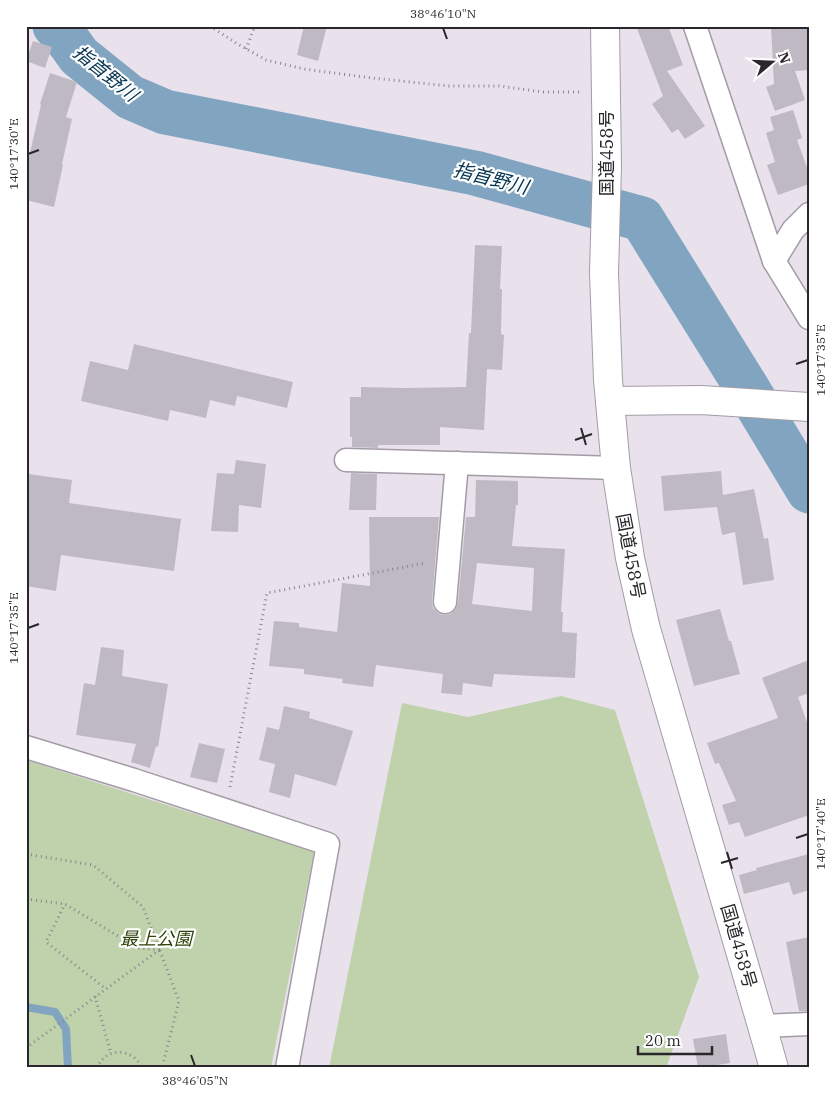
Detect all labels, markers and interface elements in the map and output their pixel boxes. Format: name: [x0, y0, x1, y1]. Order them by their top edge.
text: 38°46'10"N: [410, 6, 476, 21]
north arrow: [748, 38, 798, 88]
water label: 指首野川: [69, 40, 145, 107]
text: N: [774, 50, 795, 66]
street label: 国道458号: [595, 110, 618, 196]
text: 140°17'30"E: [6, 118, 21, 190]
water label: 指首野川: [451, 157, 533, 199]
text: 140°17'35"E: [813, 324, 828, 396]
street label: 国道458号: [611, 511, 651, 601]
text: 140°17'35"E: [6, 592, 21, 664]
text: 140°17'40"E: [813, 798, 828, 870]
street label: 国道458号: [716, 901, 762, 991]
park label: 最上公園: [120, 927, 195, 950]
scale bar: [638, 1024, 711, 1056]
text: 20 m: [645, 1031, 681, 1050]
text: 38°46'05"N: [162, 1073, 228, 1088]

